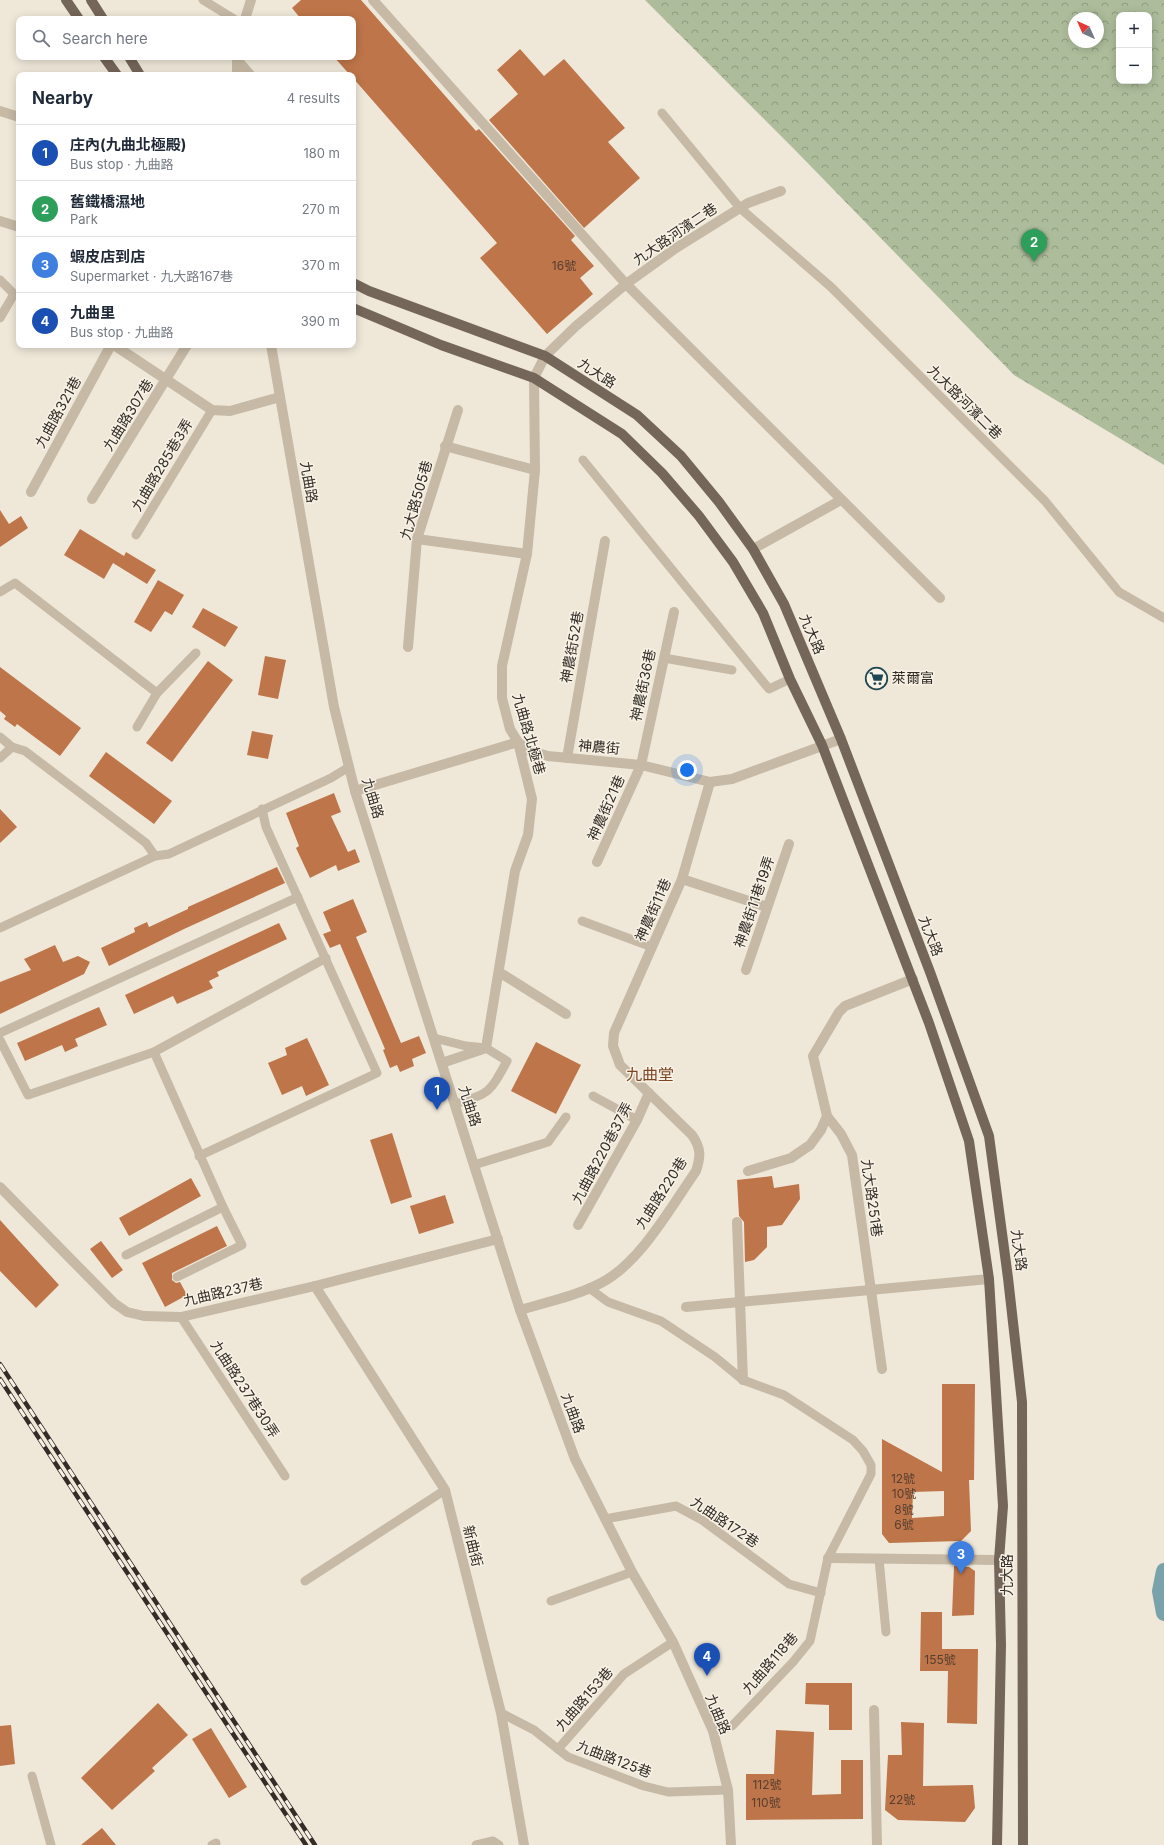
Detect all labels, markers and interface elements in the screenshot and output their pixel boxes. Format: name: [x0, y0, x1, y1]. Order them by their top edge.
north arrow: [1068, 12, 1104, 48]
map controls: [1116, 12, 1152, 84]
button: +: [1116, 12, 1152, 48]
search box: [16, 16, 356, 60]
icon: search: [30, 27, 52, 49]
text: Search here: [62, 29, 148, 48]
button: −: [1116, 48, 1152, 84]
text: Nearby: [32, 88, 93, 108]
text: 4 results: [287, 90, 340, 106]
text: 庄內(九曲北極殿): [70, 135, 186, 154]
text: 1: [42, 145, 48, 161]
text: 180 m: [303, 145, 340, 161]
text: Bus stop · 九曲路: [70, 156, 174, 172]
text: 舊鐵橋濕地: [70, 192, 145, 211]
street label: 九大路河濱二巷: [629, 199, 720, 268]
text: 2: [41, 201, 49, 217]
text: 270 m: [302, 201, 340, 217]
text: Park: [70, 211, 98, 227]
pin: 2: [1021, 229, 1047, 262]
text: 蝦皮店到店: [70, 247, 145, 266]
text: 3: [41, 257, 49, 273]
text: 370 m: [302, 257, 340, 273]
house number: 16號: [552, 258, 576, 273]
text: Supermarket · 九大路167巷: [70, 268, 233, 284]
text: 九曲里: [70, 303, 115, 322]
text: 4: [41, 313, 49, 329]
text: 390 m: [301, 313, 340, 329]
text: Bus stop · 九曲路: [70, 324, 174, 340]
street label: 九大路: [575, 354, 620, 391]
street label: 九大路河濱二巷: [925, 361, 1006, 442]
street label: 九曲路321巷: [31, 373, 84, 450]
street label: 九曲路307巷: [99, 376, 156, 454]
street label: 九曲路285巷3弄: [127, 416, 196, 514]
street label: 九大路505巷: [396, 458, 435, 542]
street label: 九曲路: [297, 460, 322, 504]
street label: 神農街52巷: [557, 609, 586, 684]
street label: 九大路: [796, 611, 828, 656]
street label: 神農街36巷: [627, 647, 658, 723]
supermarket icon: 萊爾富: [863, 665, 889, 691]
place label: 萊爾富: [892, 669, 934, 686]
street label: 九曲路北極巷: [510, 691, 549, 777]
street label: 神農街: [577, 736, 621, 757]
your location: [677, 760, 697, 780]
street label: 神農街21巷: [583, 772, 628, 843]
street label: 九曲路: [359, 775, 388, 820]
street label: 神農街11巷19弄: [730, 854, 777, 950]
street label: 神農街11巷: [631, 876, 674, 944]
street label: 九大路: [916, 913, 947, 958]
district label: 九曲堂: [626, 1064, 674, 1084]
pin: 1: [424, 1077, 450, 1110]
street label: 九曲路: [456, 1083, 485, 1128]
street label: 九曲路220巷37弄: [568, 1099, 635, 1206]
street label: 九曲路220巷: [631, 1154, 690, 1232]
street label: 九大路251巷: [859, 1158, 886, 1238]
street label: 九大路: [1008, 1228, 1031, 1272]
street label: 九曲路237巷: [181, 1274, 264, 1309]
street label: 九曲路237巷30弄: [208, 1337, 283, 1441]
street label: 九曲路: [558, 1390, 589, 1435]
house number: 12號: [891, 1471, 915, 1486]
house number: 10號: [892, 1486, 916, 1501]
street label: 九曲路172巷: [688, 1493, 762, 1550]
house number: 8號: [894, 1502, 914, 1517]
house number: 6號: [894, 1517, 914, 1532]
street label: 新曲街: [460, 1523, 487, 1568]
pin: 3: [948, 1541, 974, 1574]
street label: 九大路: [998, 1554, 1015, 1596]
street label: 九曲路118巷: [738, 1628, 801, 1697]
pin: 4: [694, 1643, 720, 1676]
house number: 155號: [924, 1652, 956, 1667]
street label: 九曲路153巷: [551, 1663, 616, 1734]
street label: 九曲路: [702, 1691, 734, 1736]
street label: 九曲路125巷: [574, 1736, 654, 1781]
house number: 112號: [752, 1777, 782, 1792]
house number: 22號: [889, 1792, 915, 1807]
house number: 110號: [751, 1795, 781, 1810]

